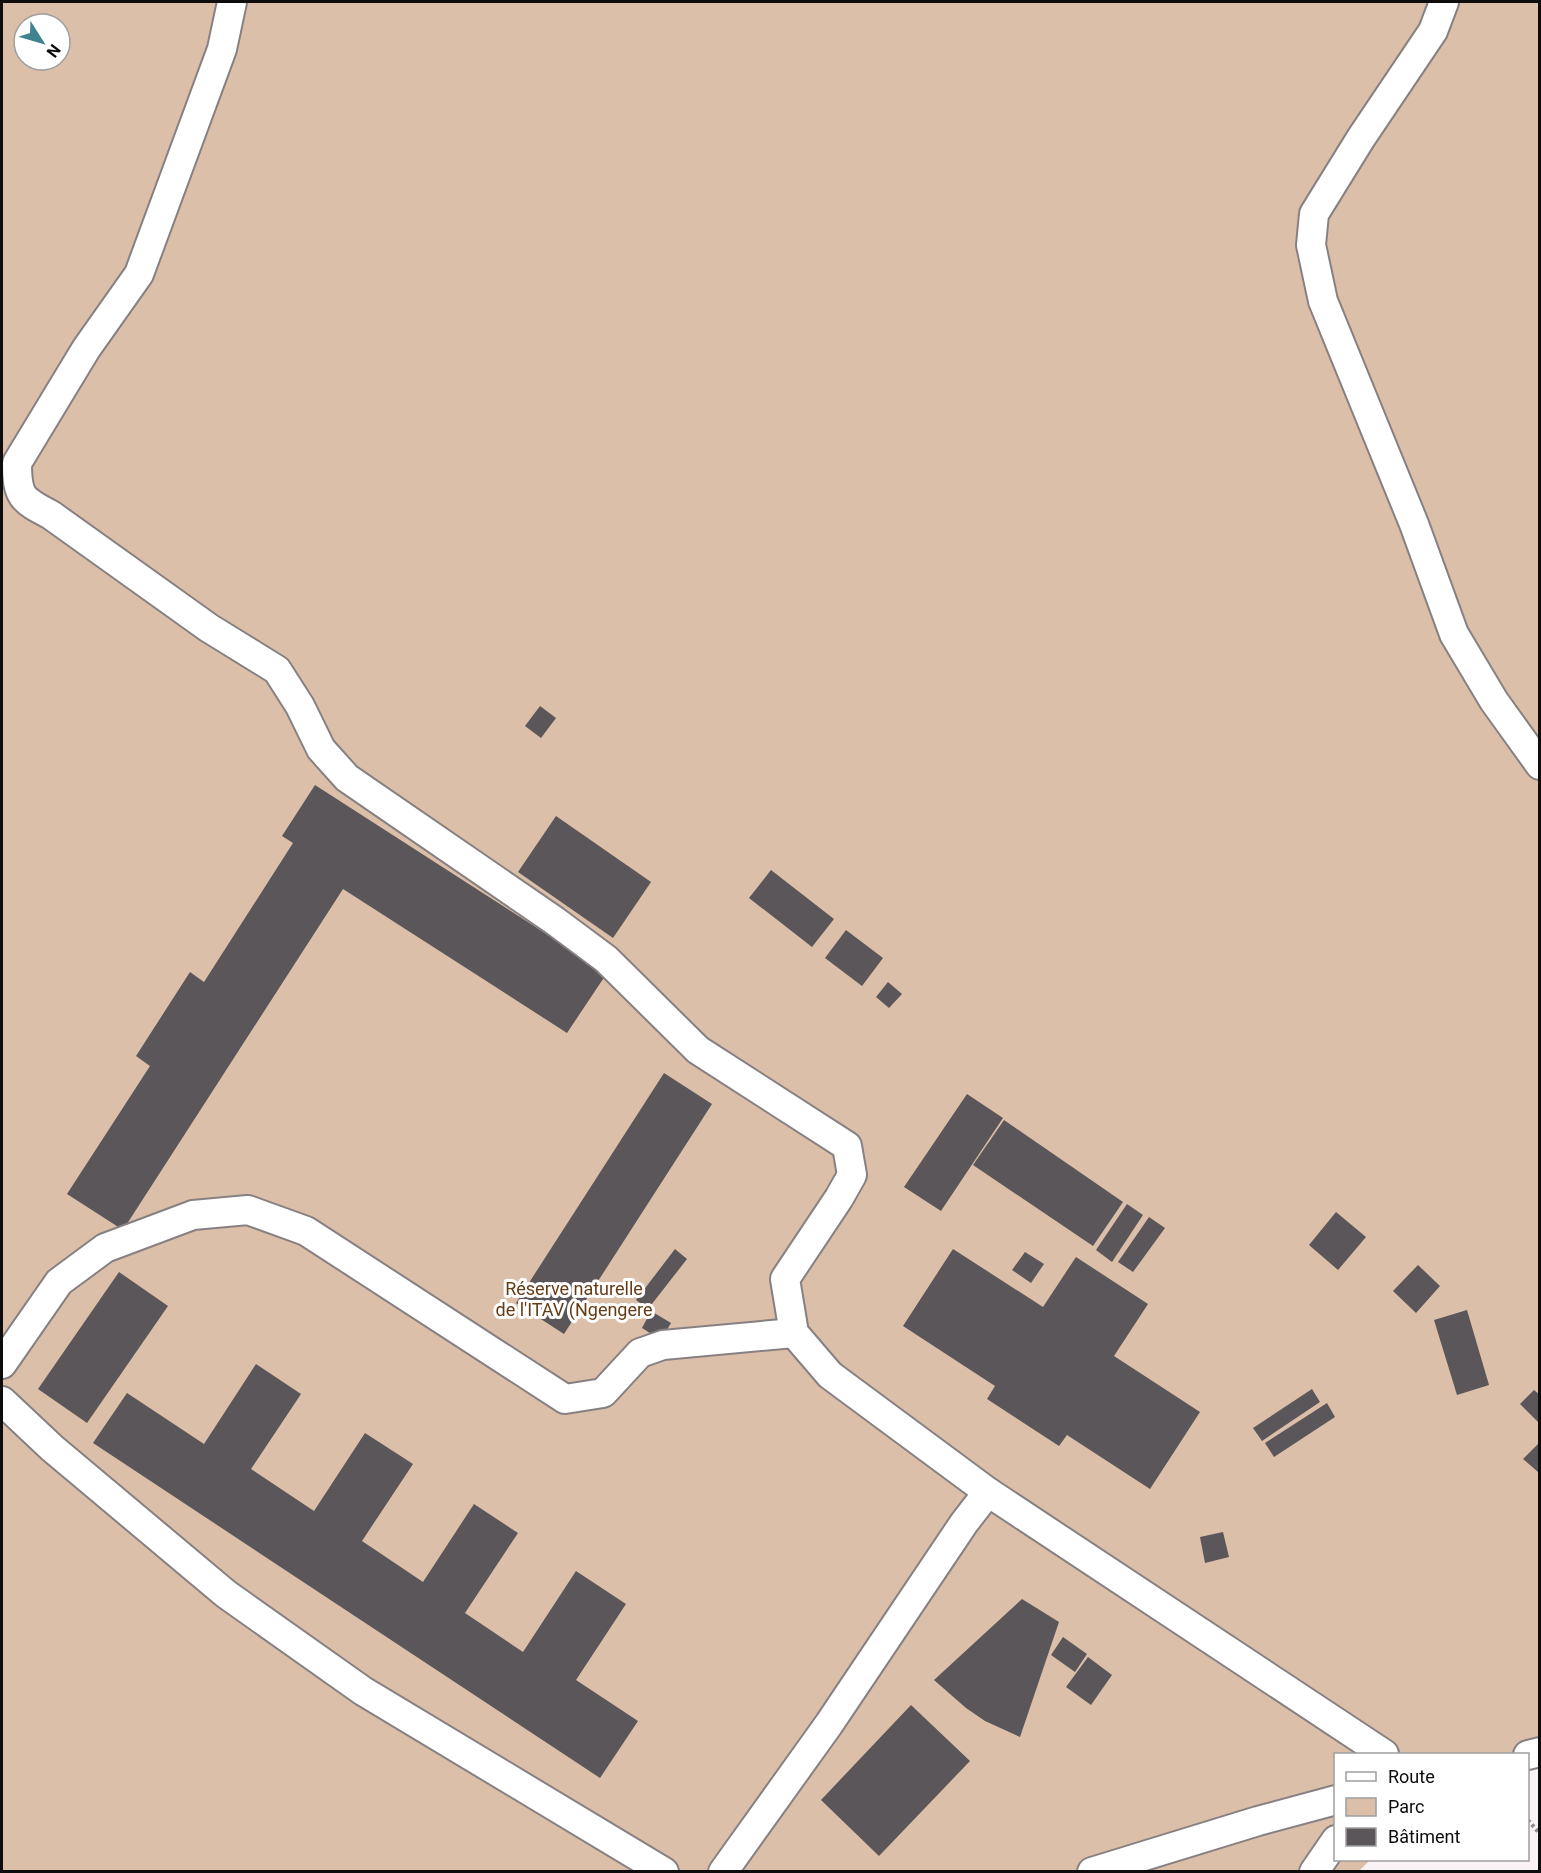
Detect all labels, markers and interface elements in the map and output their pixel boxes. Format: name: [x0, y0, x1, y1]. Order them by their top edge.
north arrow: [12, 12, 72, 72]
text: N: [43, 40, 65, 61]
park label: Réserve naturelle de l'ITAV (Ngengere: [496, 1278, 653, 1321]
legend: [1334, 1753, 1529, 1861]
text: Route: [1388, 1766, 1435, 1787]
text: Parc: [1388, 1796, 1424, 1817]
text: Bâtiment: [1388, 1826, 1461, 1847]

